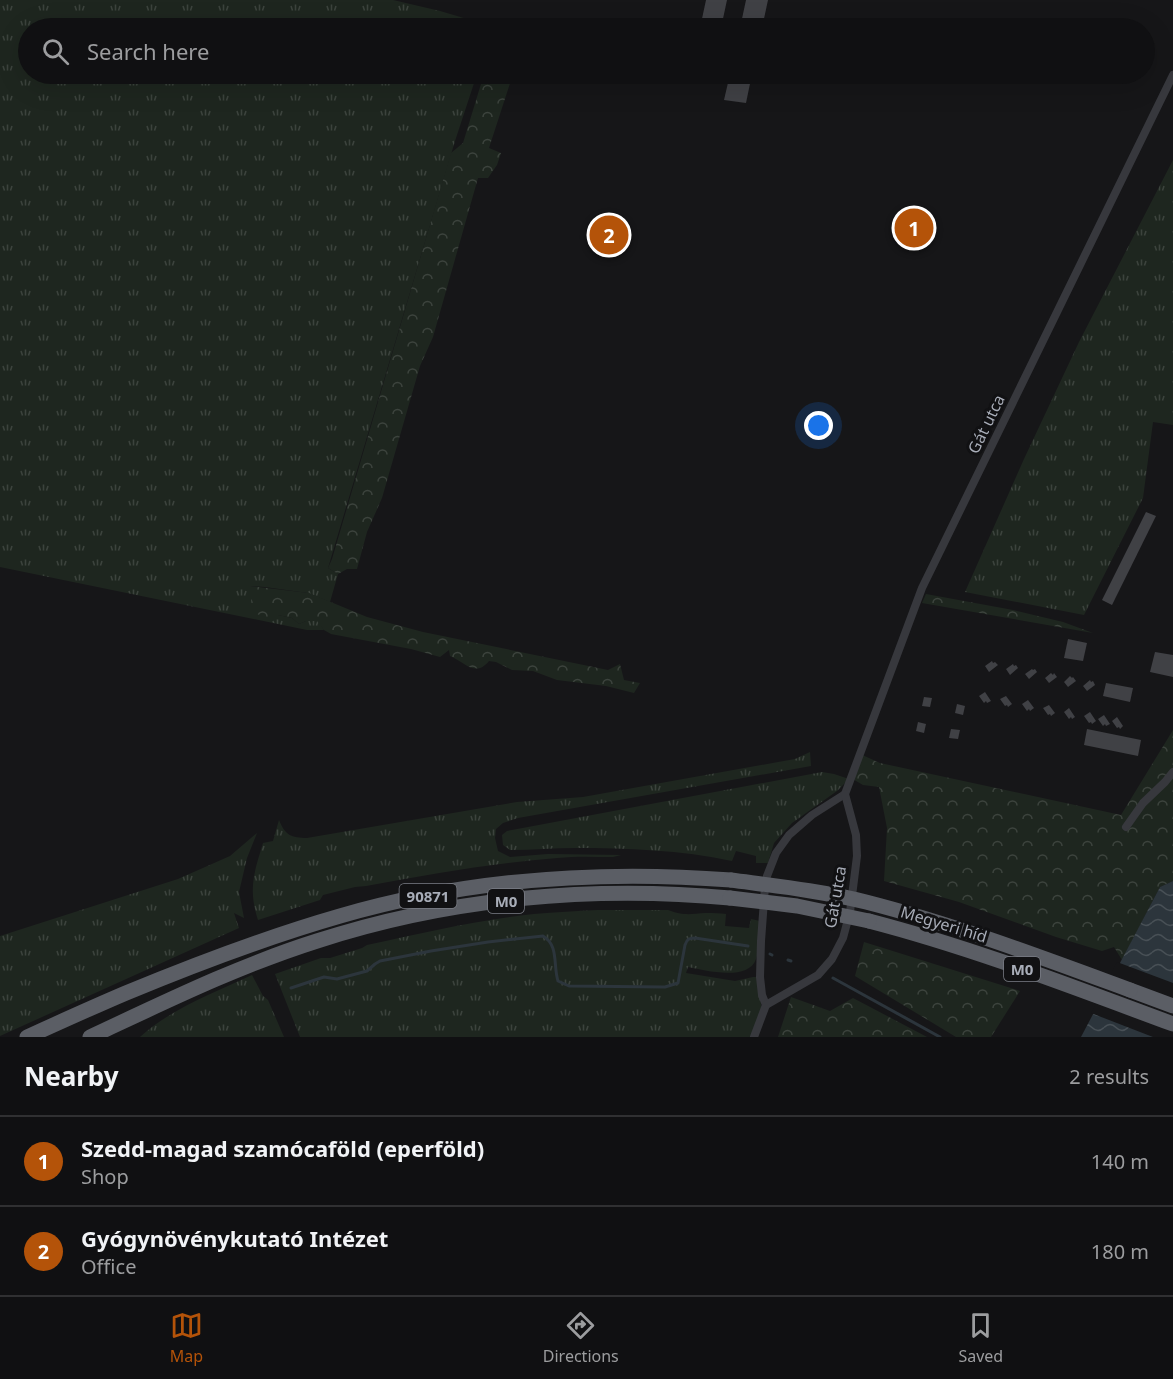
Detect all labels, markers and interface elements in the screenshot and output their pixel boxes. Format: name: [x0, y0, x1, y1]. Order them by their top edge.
search box: [18, 18, 1155, 84]
icon: search: [39, 35, 72, 68]
text: Search here: [87, 36, 209, 66]
pin: 1: [894, 206, 934, 250]
pin: 2: [590, 212, 628, 258]
street label: Gát utca: [962, 391, 1010, 457]
your location: [804, 411, 833, 440]
street label: Gát utca: [819, 864, 851, 930]
road number: 90871: [400, 884, 456, 908]
road number: M0: [488, 889, 524, 913]
street label: Megyeri híd: [898, 900, 990, 948]
road number: M0: [1004, 957, 1040, 981]
text: Nearby: [24, 1058, 119, 1094]
text: 2 results: [1069, 1063, 1149, 1090]
text: Szedd-magad szamócaföld (eperföld): [81, 1133, 484, 1163]
text: 1: [38, 1148, 49, 1175]
text: 140 m: [1091, 1148, 1149, 1175]
text: Shop: [81, 1163, 129, 1190]
text: Gyógynövénykutató Intézet: [81, 1223, 388, 1253]
text: 2: [38, 1238, 49, 1265]
text: 180 m: [1091, 1238, 1149, 1265]
text: Office: [81, 1253, 136, 1280]
tab: Map: [170, 1309, 203, 1367]
tab: Directions: [543, 1309, 619, 1367]
tab: Saved: [958, 1309, 1003, 1367]

